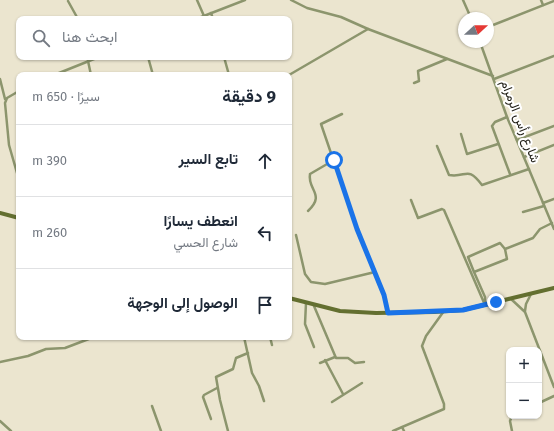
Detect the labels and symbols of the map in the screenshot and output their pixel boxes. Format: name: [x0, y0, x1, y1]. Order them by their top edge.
north arrow: [458, 12, 494, 48]
street label: شارع رأس الرمرام: [496, 78, 543, 165]
route start: [325, 151, 343, 169]
route end: [487, 293, 505, 311]

